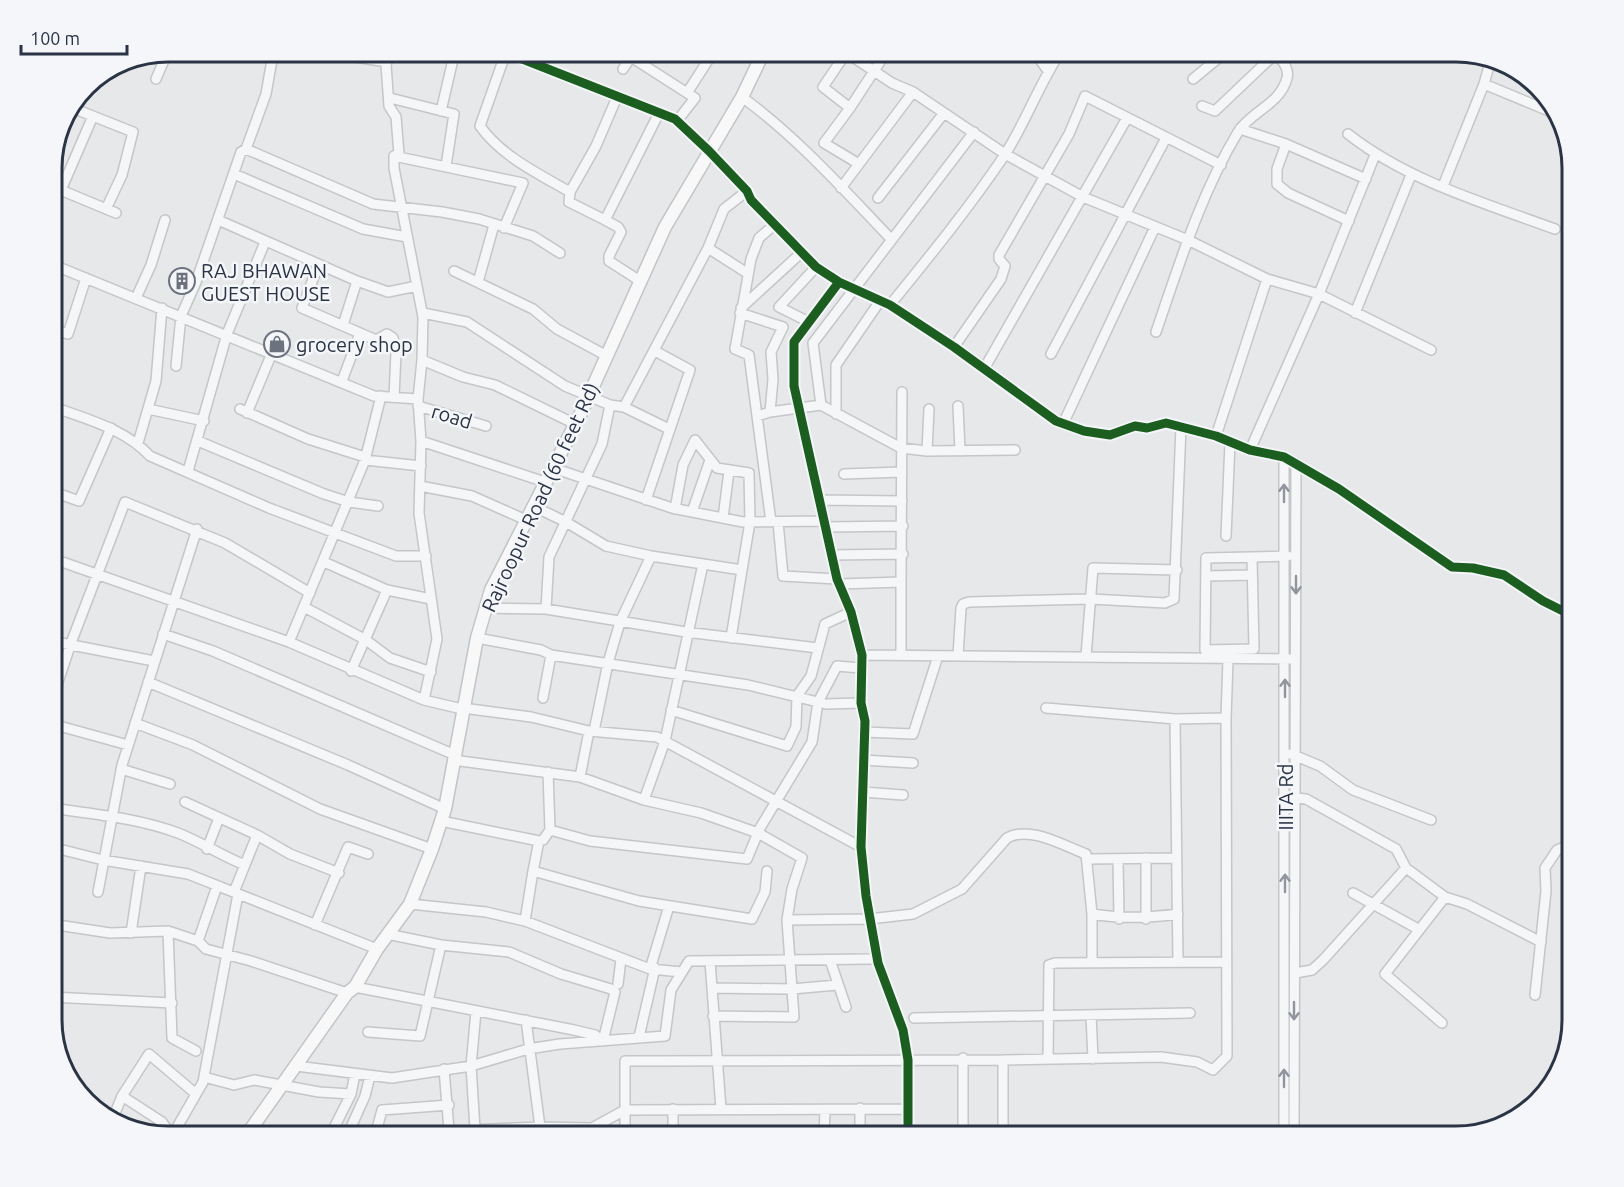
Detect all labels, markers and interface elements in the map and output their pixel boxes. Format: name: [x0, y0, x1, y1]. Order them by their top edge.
scale bar: [21, 18, 128, 56]
text: 100 m: [30, 28, 80, 48]
place label: RAJ BHAWAN GUEST HOUSE: [201, 259, 330, 305]
building icon: RAJ BHAWAN GUEST HOUSE: [167, 266, 197, 296]
shop icon: grocery shop: [262, 329, 292, 359]
place label: grocery shop: [296, 333, 413, 356]
street label: Rajroopur Road (60 feet Rd): [477, 379, 603, 615]
street label: road: [429, 399, 475, 433]
one-way arrow: [1278, 483, 1290, 503]
one-way arrow: [1290, 574, 1302, 594]
one-way arrow: [1279, 678, 1291, 698]
street label: IIITA Rd: [1274, 763, 1297, 831]
one-way arrow: [1279, 873, 1291, 893]
one-way arrow: [1288, 1000, 1300, 1020]
one-way arrow: [1278, 1068, 1290, 1088]

